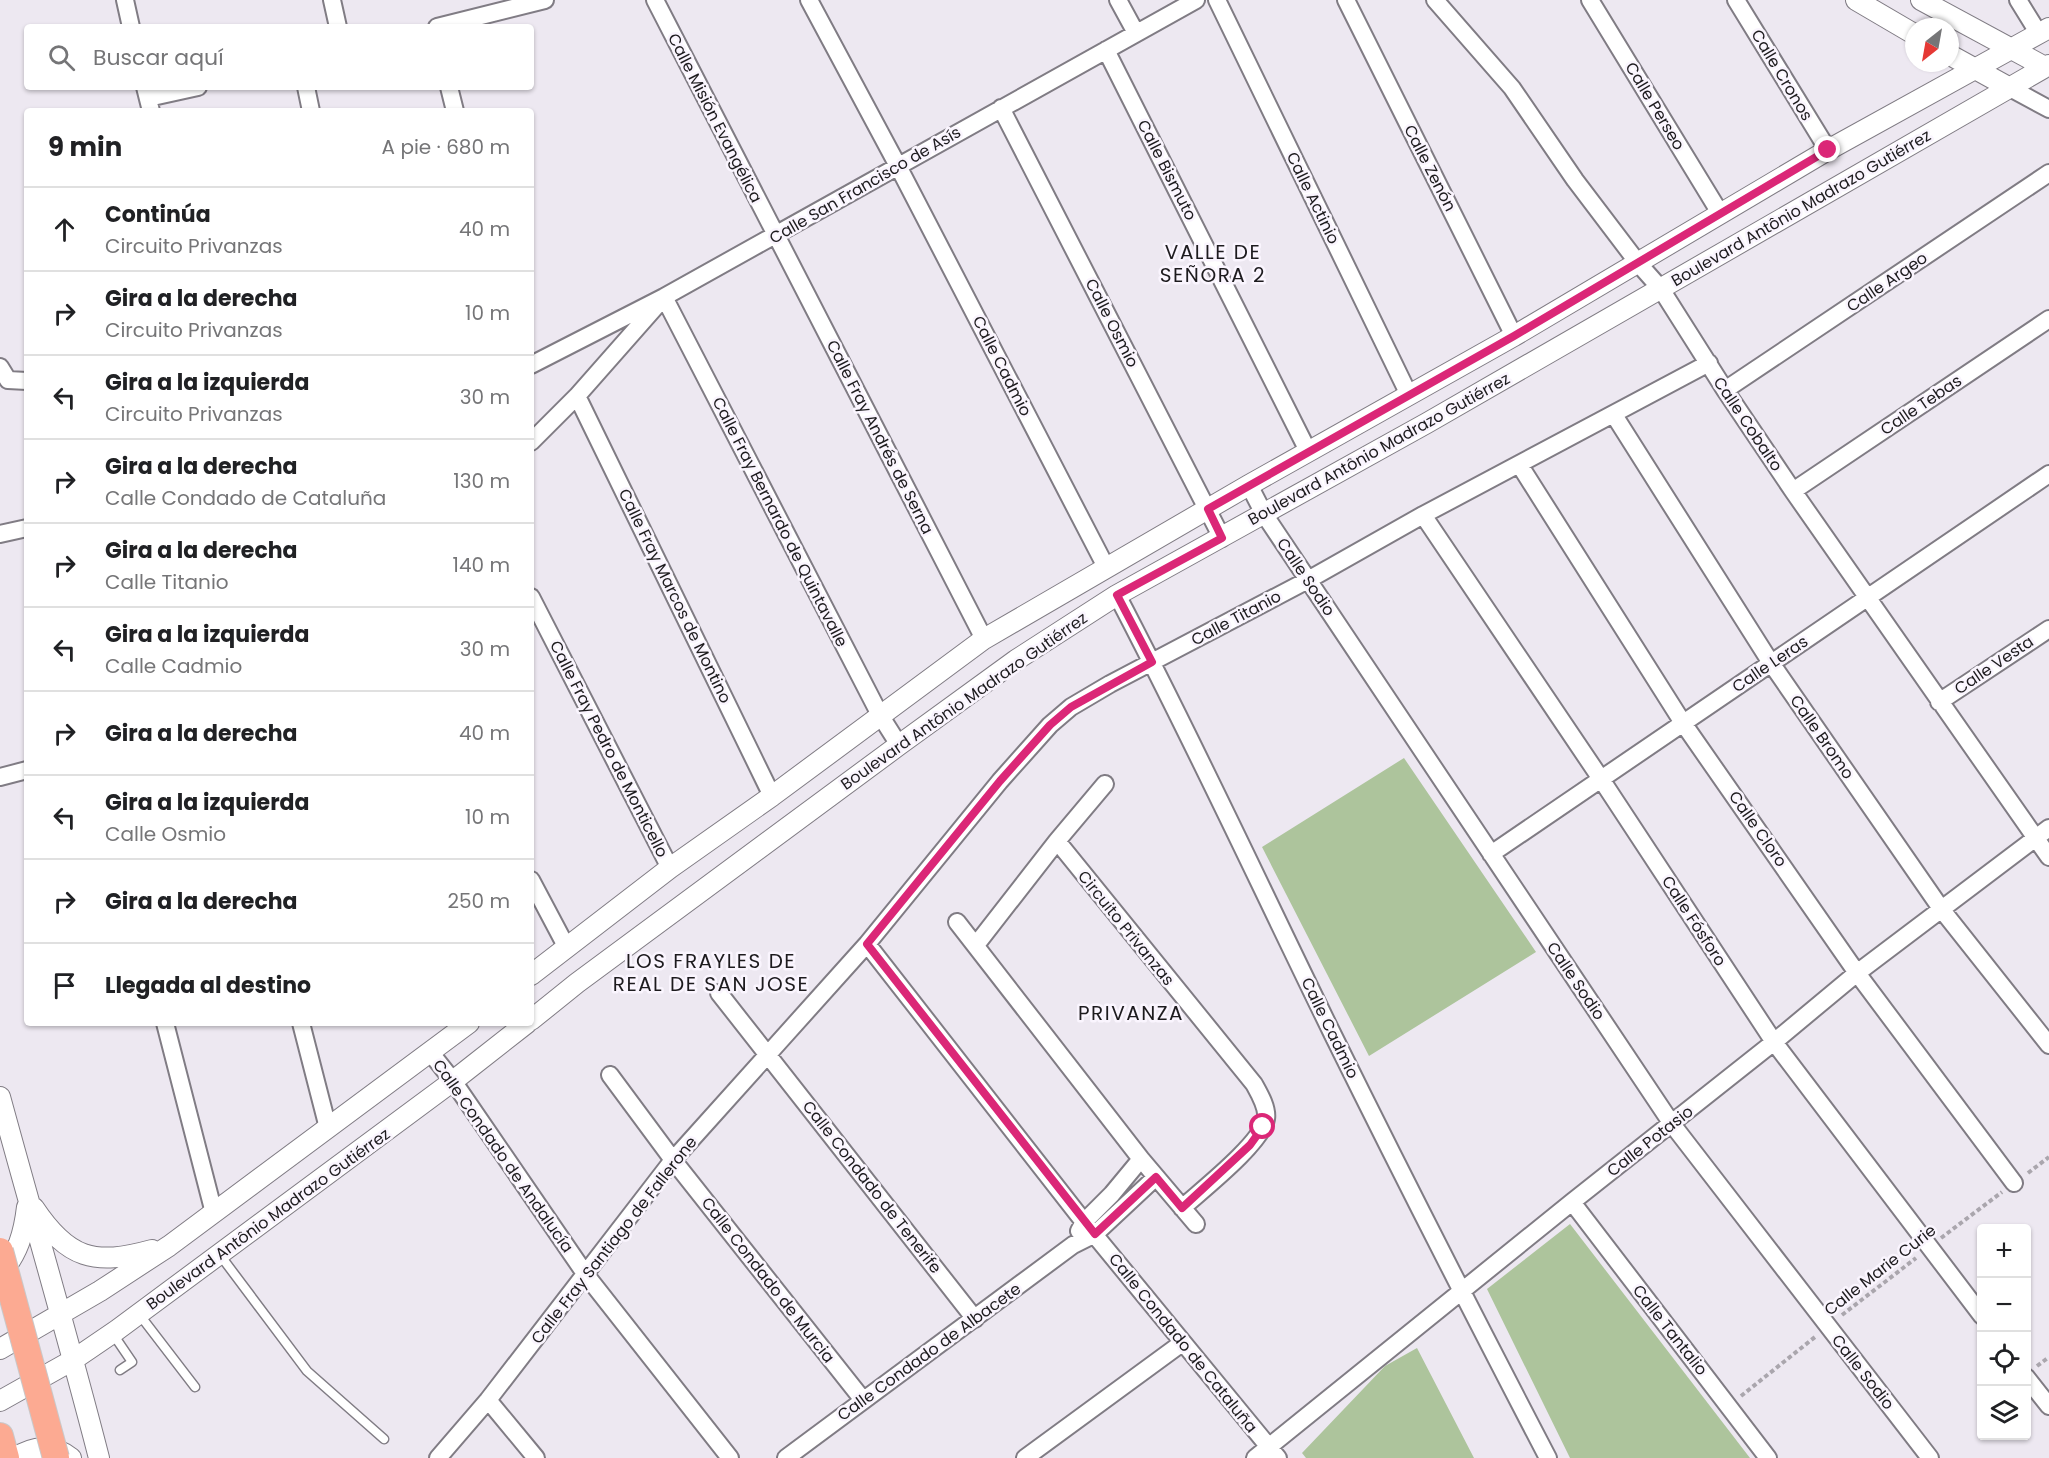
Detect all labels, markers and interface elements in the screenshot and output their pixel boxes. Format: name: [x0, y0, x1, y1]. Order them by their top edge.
north arrow: [1905, 18, 1959, 72]
search box: [24, 24, 534, 90]
street label: Calle Cronos: [1746, 25, 1818, 125]
street label: Calle Misión Evangélica: [662, 29, 768, 207]
icon: search: [45, 41, 78, 74]
text: Buscar aquí: [93, 42, 224, 73]
street label: Calle Perseo: [1620, 58, 1690, 154]
street label: Calle Bismuto: [1132, 116, 1202, 224]
street label: Calle San Francisco de Asís: [765, 121, 965, 249]
street label: Calle Zenón: [1398, 121, 1462, 215]
street label: Boulevard Antônio Madrazo Gutiérrez: [1667, 124, 1935, 292]
text: 9 min: [48, 129, 122, 165]
text: A pie · 680 m: [382, 133, 510, 161]
route end: [1814, 136, 1840, 162]
street label: Calle Actinio: [1281, 148, 1345, 248]
text: Continúa: [105, 199, 211, 230]
icon: ahead: [48, 213, 81, 246]
text: 40 m: [459, 215, 510, 243]
text: Circuito Privanzas: [105, 232, 283, 260]
district label: VALLE DE SEÑORA 2: [1160, 238, 1266, 289]
street label: Calle Argeo: [1842, 246, 1932, 318]
street label: Calle Osmio: [1080, 275, 1144, 371]
text: Gira a la derecha: [105, 283, 298, 314]
icon: right: [48, 297, 81, 330]
text: 10 m: [465, 299, 510, 327]
street label: Calle Cadmio: [967, 312, 1037, 420]
text: Circuito Privanzas: [105, 316, 283, 344]
street label: Calle Fray Andrés de Serna: [821, 336, 939, 538]
text: Gira a la izquierda: [105, 367, 309, 398]
street label: Boulevard Antônio Madrazo Gutiérrez: [1244, 367, 1514, 531]
street label: Calle Tebas: [1876, 369, 1966, 441]
street label: Calle Cobalto: [1708, 372, 1788, 476]
icon: left: [48, 381, 81, 414]
text: 30 m: [460, 383, 510, 411]
street label: Calle Fray Bernardo de Quintavalle: [707, 393, 853, 651]
text: Circuito Privanzas: [105, 400, 283, 428]
text: Gira a la derecha: [105, 451, 298, 482]
icon: right: [48, 465, 81, 498]
text: 130 m: [453, 467, 510, 495]
text: Calle Condado de Cataluña: [105, 484, 386, 512]
street label: Calle Fray Marcos de Montino: [613, 485, 737, 707]
street label: Calle Sodio: [1271, 533, 1341, 621]
text: Gira a la derecha: [105, 535, 298, 566]
icon: right: [48, 549, 81, 582]
text: 140 m: [453, 551, 510, 579]
text: Calle Titanio: [105, 568, 229, 596]
street label: Calle Titanio: [1187, 585, 1285, 651]
street label: Boulevard Antônio Madrazo Gutiérrez: [836, 607, 1092, 795]
text: Gira a la izquierda: [105, 619, 309, 650]
street label: Calle Leras: [1727, 630, 1813, 698]
street label: Calle Vesta: [1950, 630, 2038, 700]
icon: left: [48, 633, 81, 666]
text: 30 m: [460, 635, 510, 663]
street label: Calle Fray Pedro de Monticello: [544, 637, 674, 861]
text: Calle Cadmio: [105, 652, 242, 680]
street label: Calle Bromo: [1784, 690, 1860, 784]
icon: right: [48, 717, 81, 750]
text: Gira a la derecha: [105, 718, 298, 749]
text: 40 m: [459, 719, 510, 747]
street label: Calle Cloro: [1723, 786, 1793, 872]
text: Gira a la izquierda: [105, 787, 309, 818]
icon: left: [48, 801, 81, 834]
text: 10 m: [465, 803, 510, 831]
text: Calle Osmio: [105, 820, 226, 848]
street label: Circuito Privanzas: [1072, 866, 1180, 990]
street label: Calle Fósforo: [1656, 871, 1732, 971]
icon: right: [48, 885, 81, 918]
text: Gira a la derecha: [105, 886, 298, 917]
text: 250 m: [447, 887, 510, 915]
street label: Calle Sodio: [1541, 937, 1611, 1025]
district label: LOS FRAYLES DE REAL DE SAN JOSE: [613, 947, 809, 998]
icon: arrive: [48, 969, 81, 1002]
text: Llegada al destino: [105, 970, 311, 1001]
street label: Calle Cadmio: [1296, 974, 1364, 1082]
district label: PRIVANZA: [1078, 999, 1184, 1027]
street label: Calle Condado de Andalucía: [427, 1055, 579, 1257]
street label: Calle Condado de Tenerife: [797, 1096, 947, 1278]
street label: Calle Potasio: [1602, 1100, 1698, 1182]
route start: [1249, 1113, 1275, 1139]
street label: Boulevard Antônio Madrazo Gutiérrez: [141, 1123, 395, 1315]
street label: Calle Fray Santiago de Fallerone: [526, 1131, 702, 1349]
street label: Calle Condado de Murcia: [696, 1192, 840, 1368]
street label: Calle Marie Curie: [1819, 1219, 1941, 1321]
map controls: [1977, 1224, 2031, 1440]
button: +: [1977, 1224, 2031, 1278]
street label: Calle Condado de Cataluña: [1103, 1248, 1263, 1438]
street label: Calle Condado de Albacete: [833, 1277, 1026, 1426]
button: −: [1977, 1278, 2031, 1332]
street label: Calle Tantalio: [1627, 1280, 1713, 1380]
street label: Calle Sodio: [1826, 1330, 1900, 1414]
button: locate: [1977, 1332, 2031, 1386]
button: layers: [1977, 1386, 2031, 1440]

